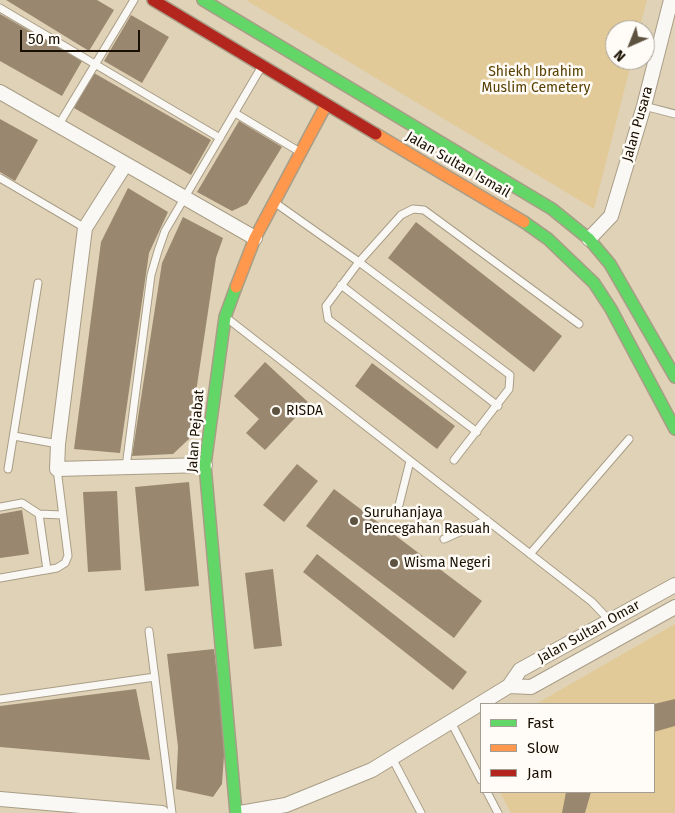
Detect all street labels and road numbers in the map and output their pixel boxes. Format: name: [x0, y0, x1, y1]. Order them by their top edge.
street label: Jalan Pusara: [619, 84, 657, 164]
street label: Jalan Sultan Ismail: [403, 128, 513, 202]
street label: Jalan Pejabat: [184, 389, 208, 473]
street label: Jalan Sultan Omar: [535, 597, 643, 667]

